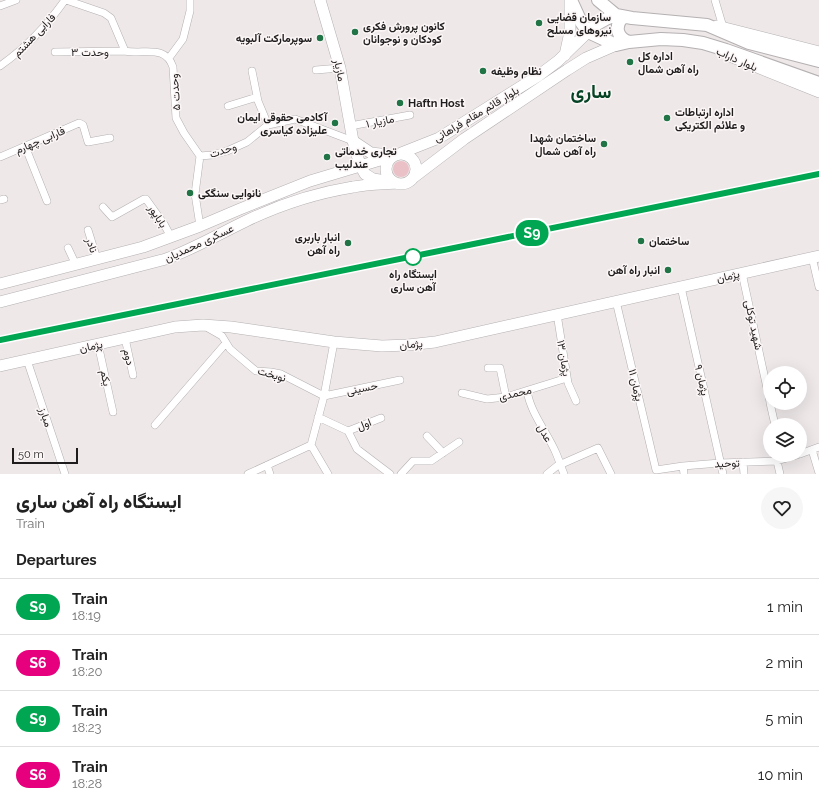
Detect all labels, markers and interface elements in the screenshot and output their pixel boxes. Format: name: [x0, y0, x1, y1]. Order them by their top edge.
street label: فارابی هشتم: [10, 11, 59, 61]
place label: سازمان قضایی نیروهای مسلح: [547, 11, 612, 38]
marker: سازمان قضایی نیروهای مسلح: [534, 18, 544, 28]
place label: کانون پرورش فکری کودکان و نوجوانان: [363, 20, 445, 46]
marker: کانون پرورش فکری کودکان و نوجوانان: [350, 27, 360, 37]
place label: سوپرمارکت آلبویه: [236, 32, 312, 46]
marker: سوپرمارکت آلبویه: [315, 33, 325, 43]
street label: بلوار داراب: [714, 45, 759, 74]
street label: وحدت ۳: [71, 46, 109, 59]
place label: اداره کل راه آهن شمال: [638, 50, 699, 76]
street label: مازیار: [330, 57, 348, 83]
marker: اداره کل راه آهن شمال: [625, 57, 635, 67]
place label: نظام وظیفه: [491, 65, 542, 79]
marker: نظام وظیفه: [478, 66, 488, 76]
street label: وحدت ۵: [168, 73, 183, 111]
district label: ساری: [571, 80, 612, 104]
street label: بلوار قائم مقام فراهانی: [431, 84, 522, 146]
place label: Haftn Host: [408, 97, 465, 110]
marker: Haftn Host: [395, 98, 405, 108]
place label: اداره ارتباطات و علائم الکتریکی: [675, 106, 745, 133]
place label: آکادمی حقوقی ایمان علیزاده کیاسری: [237, 111, 328, 137]
street label: مازیار ۱: [365, 112, 395, 131]
marker: اداره ارتباطات و علائم الکتریکی: [662, 113, 672, 123]
marker: آکادمی حقوقی ایمان علیزاده کیاسری: [330, 118, 340, 128]
street label: فارابی چهارم: [13, 124, 67, 158]
place label: ساختمان شهدا راه آهن شمال: [530, 132, 596, 158]
marker: ساختمان شهدا راه آهن شمال: [599, 139, 609, 149]
street label: وحدت: [208, 140, 238, 161]
place label: تجاری خدماتی عندلیب: [335, 145, 397, 171]
marker: تجاری خدماتی عندلیب: [322, 152, 332, 162]
place label: نانوایی سنگکی: [198, 187, 261, 200]
marker: نانوایی سنگکی: [185, 188, 195, 198]
street label: باباپور: [144, 201, 170, 231]
line badge: S9: [514, 220, 550, 246]
street label: عسکری محمدیان: [163, 222, 236, 265]
text: S9: [524, 225, 540, 241]
place label: انبار باربری راه آهن: [295, 231, 340, 257]
street label: نادر: [83, 235, 100, 254]
place label: ساختمان: [649, 235, 689, 248]
marker: ساختمان: [636, 236, 646, 246]
marker: انبار باربری راه آهن: [343, 238, 353, 248]
marker: ایستگاه راه آهن ساری: [404, 248, 422, 266]
place label: انبار راه آهن: [608, 264, 660, 277]
marker: انبار راه آهن: [663, 265, 673, 275]
street label: پژمان: [715, 267, 741, 286]
place label: ایستگاه راه آهن ساری: [389, 268, 437, 294]
street label: شهید توکلی: [742, 299, 765, 352]
street label: پژمان: [399, 337, 424, 353]
street label: پژمان: [78, 338, 104, 356]
street label: پژمان ۱۳: [553, 339, 573, 378]
street label: دوم: [119, 348, 137, 367]
street label: پژمان ۹: [691, 363, 711, 397]
street label: نوبخت: [256, 364, 288, 385]
map controls: [763, 366, 807, 462]
button: locate: [763, 366, 807, 410]
street label: پژمان ۱۱: [625, 368, 646, 403]
street label: یکم: [97, 369, 114, 388]
street label: حسینی: [345, 379, 379, 398]
street label: محمدی: [497, 383, 533, 404]
street label: مبارز: [36, 405, 55, 429]
street label: اول: [355, 416, 373, 433]
button: layers: [763, 418, 807, 462]
street label: عدل: [534, 422, 555, 445]
scale bar: [12, 446, 78, 465]
text: 50 m: [18, 448, 44, 461]
street label: توحید: [714, 457, 741, 470]
button: heart: [761, 487, 803, 529]
text: ایستگاه راه آهن ساری: [16, 490, 182, 512]
text: Train: [16, 516, 45, 531]
text: Departures: [16, 551, 97, 569]
text: Train: [72, 590, 108, 608]
text: 1 min: [767, 598, 803, 616]
text: S9: [30, 599, 46, 615]
text: 18:19: [72, 608, 101, 623]
text: Train: [72, 646, 108, 664]
text: 2 min: [766, 654, 803, 672]
text: S6: [29, 655, 47, 671]
text: 18:20: [72, 664, 102, 679]
text: Train: [72, 702, 108, 720]
text: 5 min: [765, 710, 803, 728]
text: S9: [30, 711, 46, 727]
text: 18:23: [72, 720, 101, 735]
text: Train: [72, 758, 108, 776]
text: 10 min: [758, 766, 803, 784]
text: S6: [29, 767, 47, 783]
text: 18:28: [72, 776, 102, 791]

